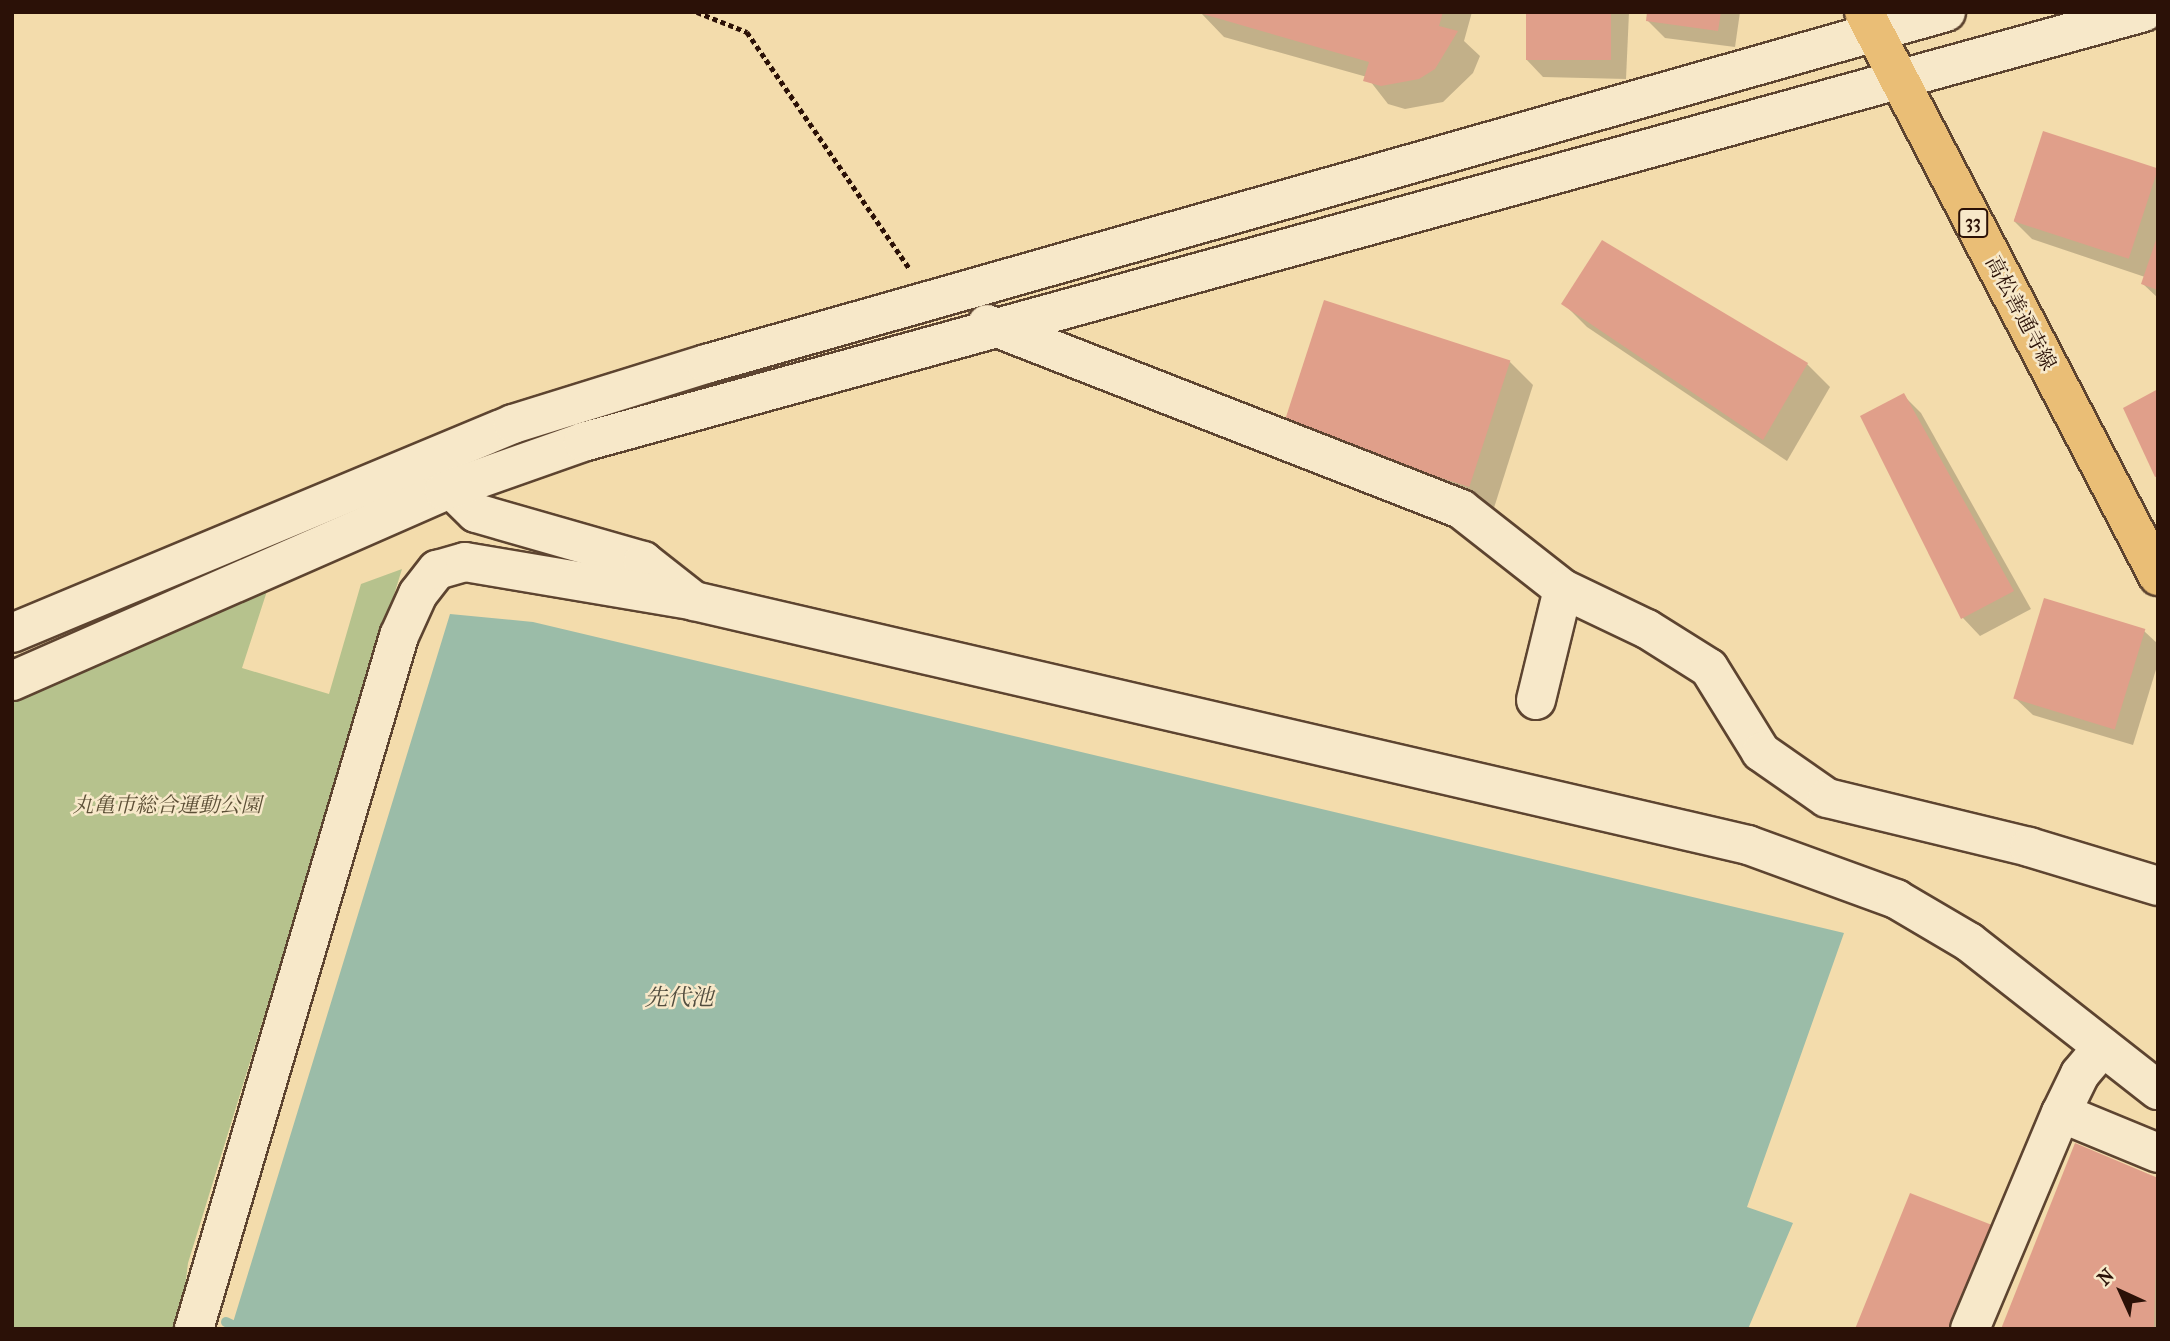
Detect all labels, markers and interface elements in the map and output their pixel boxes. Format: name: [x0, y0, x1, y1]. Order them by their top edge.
road number: 33: [1957, 208, 1989, 238]
street label: 高松善通寺線: [1980, 251, 2062, 375]
park label: 丸亀市総合運動公園: [73, 792, 261, 818]
water label: 先代池: [645, 984, 713, 1012]
north arrow: [2086, 1257, 2156, 1327]
text: N: [2093, 1264, 2119, 1290]

